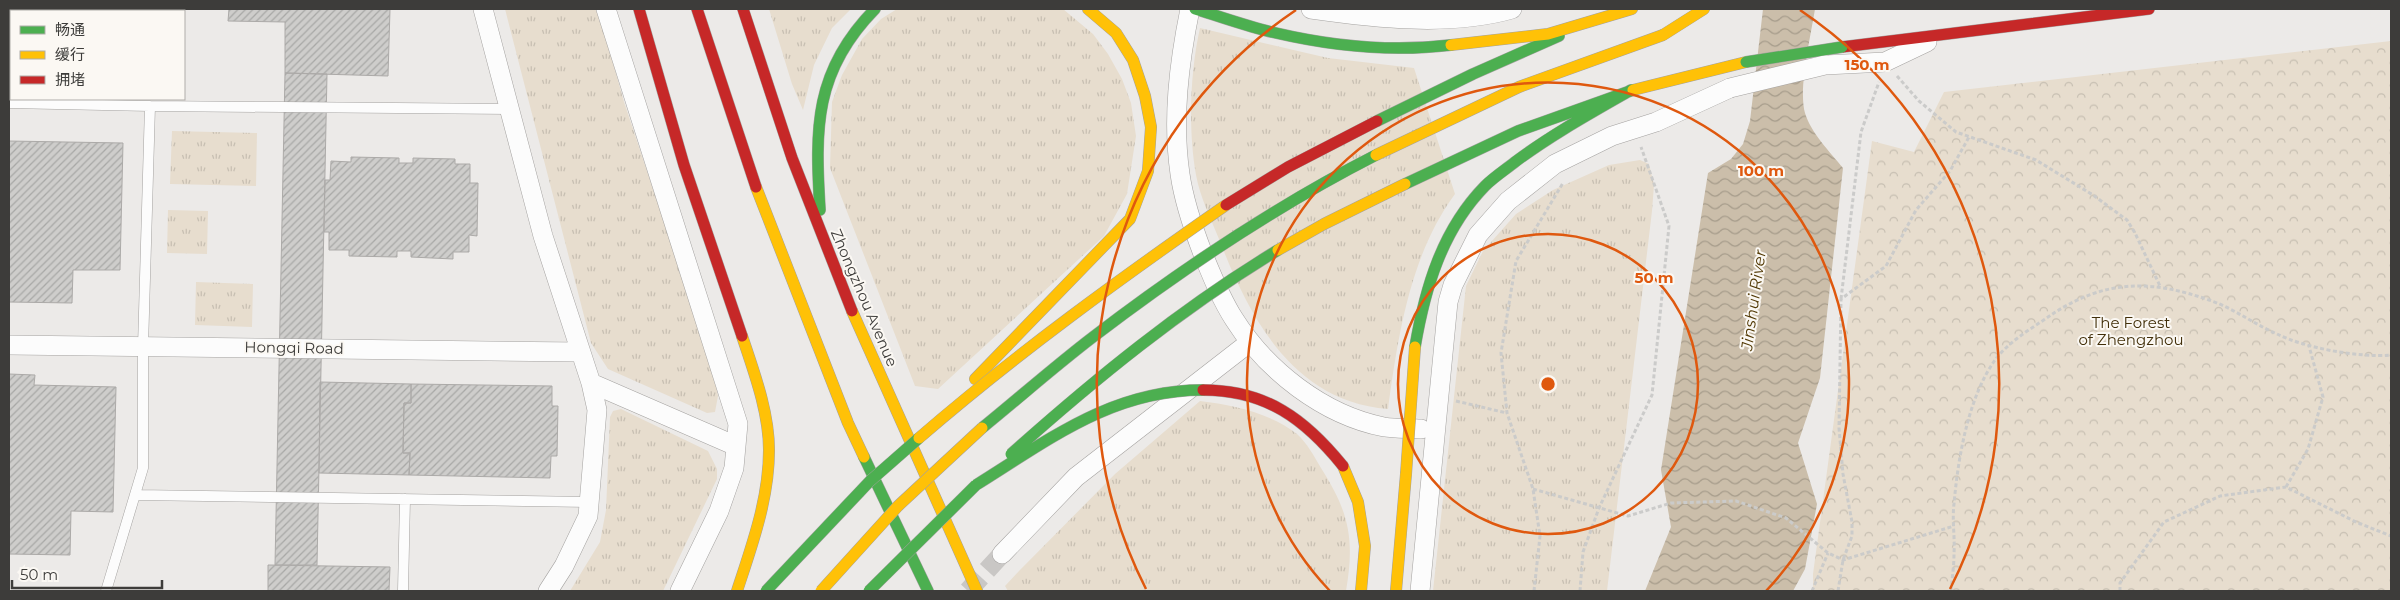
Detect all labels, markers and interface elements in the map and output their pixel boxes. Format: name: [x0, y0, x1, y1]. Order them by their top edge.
legend: [10, 10, 185, 100]
text: 畅通: [55, 20, 85, 39]
text: 缓行: [55, 45, 85, 64]
text: 150 m: [1845, 55, 1889, 74]
text: 拥堵: [55, 70, 85, 89]
text: 100 m: [1738, 161, 1784, 180]
street label: Zhongzhou Avenue: [827, 226, 902, 369]
water label: Jinshui River: [1737, 248, 1770, 352]
text: 50 m: [1634, 268, 1674, 287]
park label: The Forest of Zhengzhou: [2078, 313, 2184, 349]
street label: Hongqi Road: [244, 337, 344, 358]
centre of rings: [1539, 375, 1557, 393]
scale bar: [12, 558, 162, 590]
text: 50 m: [20, 565, 58, 584]

